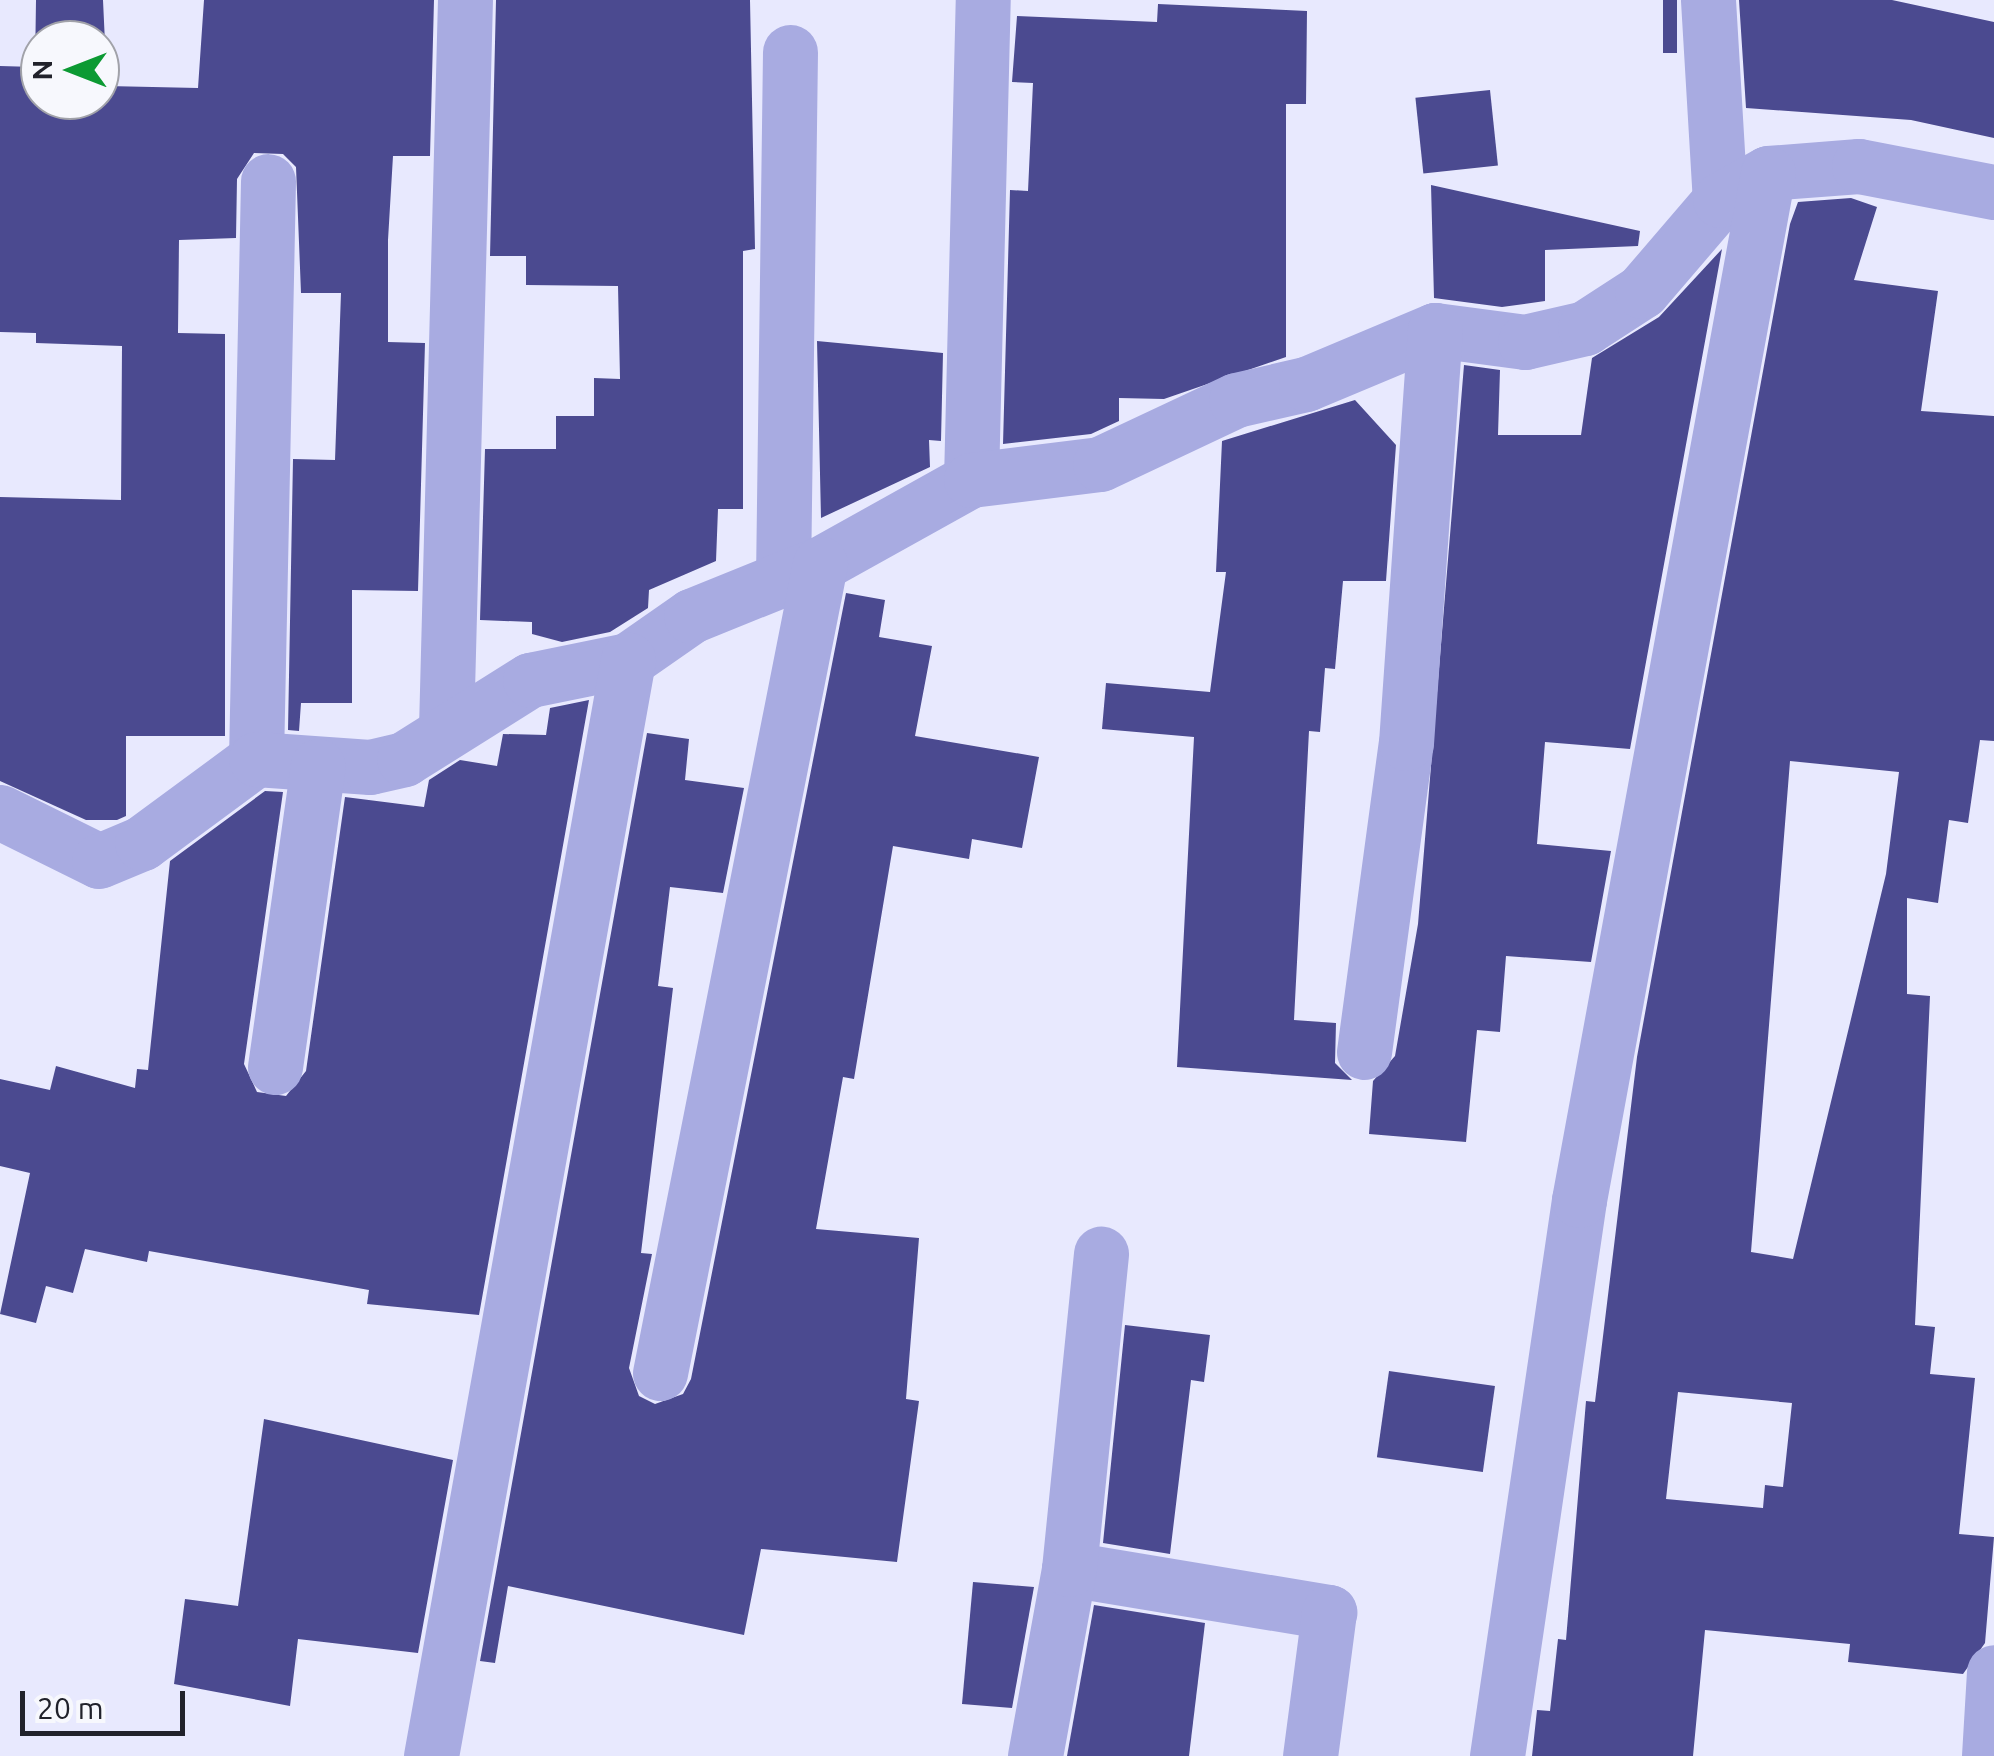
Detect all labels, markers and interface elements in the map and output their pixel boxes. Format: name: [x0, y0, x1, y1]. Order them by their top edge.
north arrow: [20, 20, 120, 120]
text: N: [26, 60, 57, 80]
scale bar: [25, 1671, 190, 1733]
text: 20 m: [37, 1691, 104, 1725]

